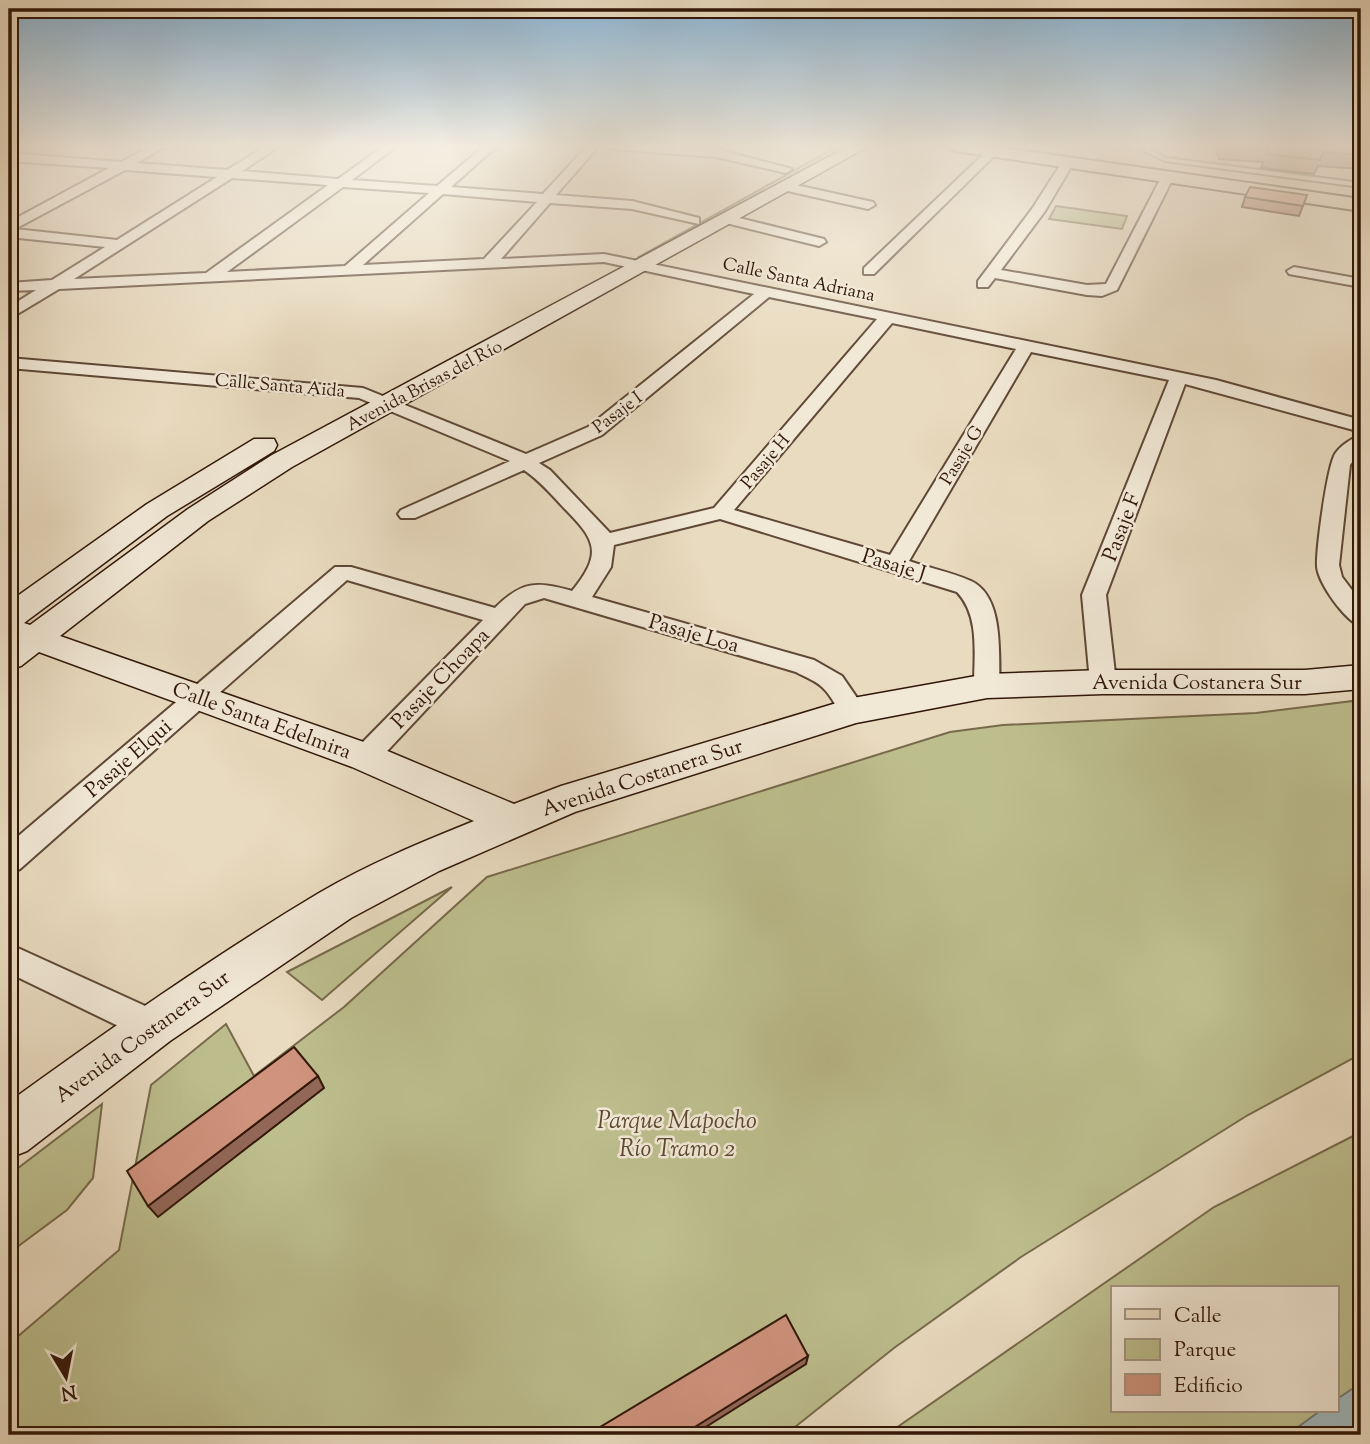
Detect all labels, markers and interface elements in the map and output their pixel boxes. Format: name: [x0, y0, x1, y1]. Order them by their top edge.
street label: Calle Santa Adriana: [720, 252, 877, 310]
street label: Avenida Brisas del Río: [342, 335, 508, 439]
street label: Calle Santa Aida: [214, 368, 346, 406]
street label: Pasaje I: [588, 386, 649, 441]
street label: Pasaje G: [935, 421, 991, 491]
street label: Pasaje H: [736, 429, 797, 495]
street label: Pasaje F: [1096, 489, 1150, 566]
street label: Pasaje J: [858, 542, 929, 590]
street label: Pasaje Loa: [645, 608, 743, 662]
street label: Pasaje Choapa: [385, 622, 498, 737]
street label: Avenida Costanera Sur: [1092, 669, 1302, 699]
street label: Calle Santa Edelmira: [168, 676, 355, 768]
street label: Pasaje Elqui: [79, 713, 180, 806]
street label: Avenida Costanera Sur: [538, 732, 747, 826]
street label: Avenida Costanera Sur: [49, 964, 237, 1111]
park label: Parque Mapocho Río Tramo 2: [597, 1105, 757, 1167]
legend: [1111, 1286, 1338, 1412]
text: Calle: [1174, 1302, 1222, 1332]
text: Parque: [1174, 1336, 1236, 1366]
north arrow: [32, 1342, 102, 1412]
text: Edificio: [1174, 1372, 1243, 1402]
text: N: [59, 1377, 78, 1406]

